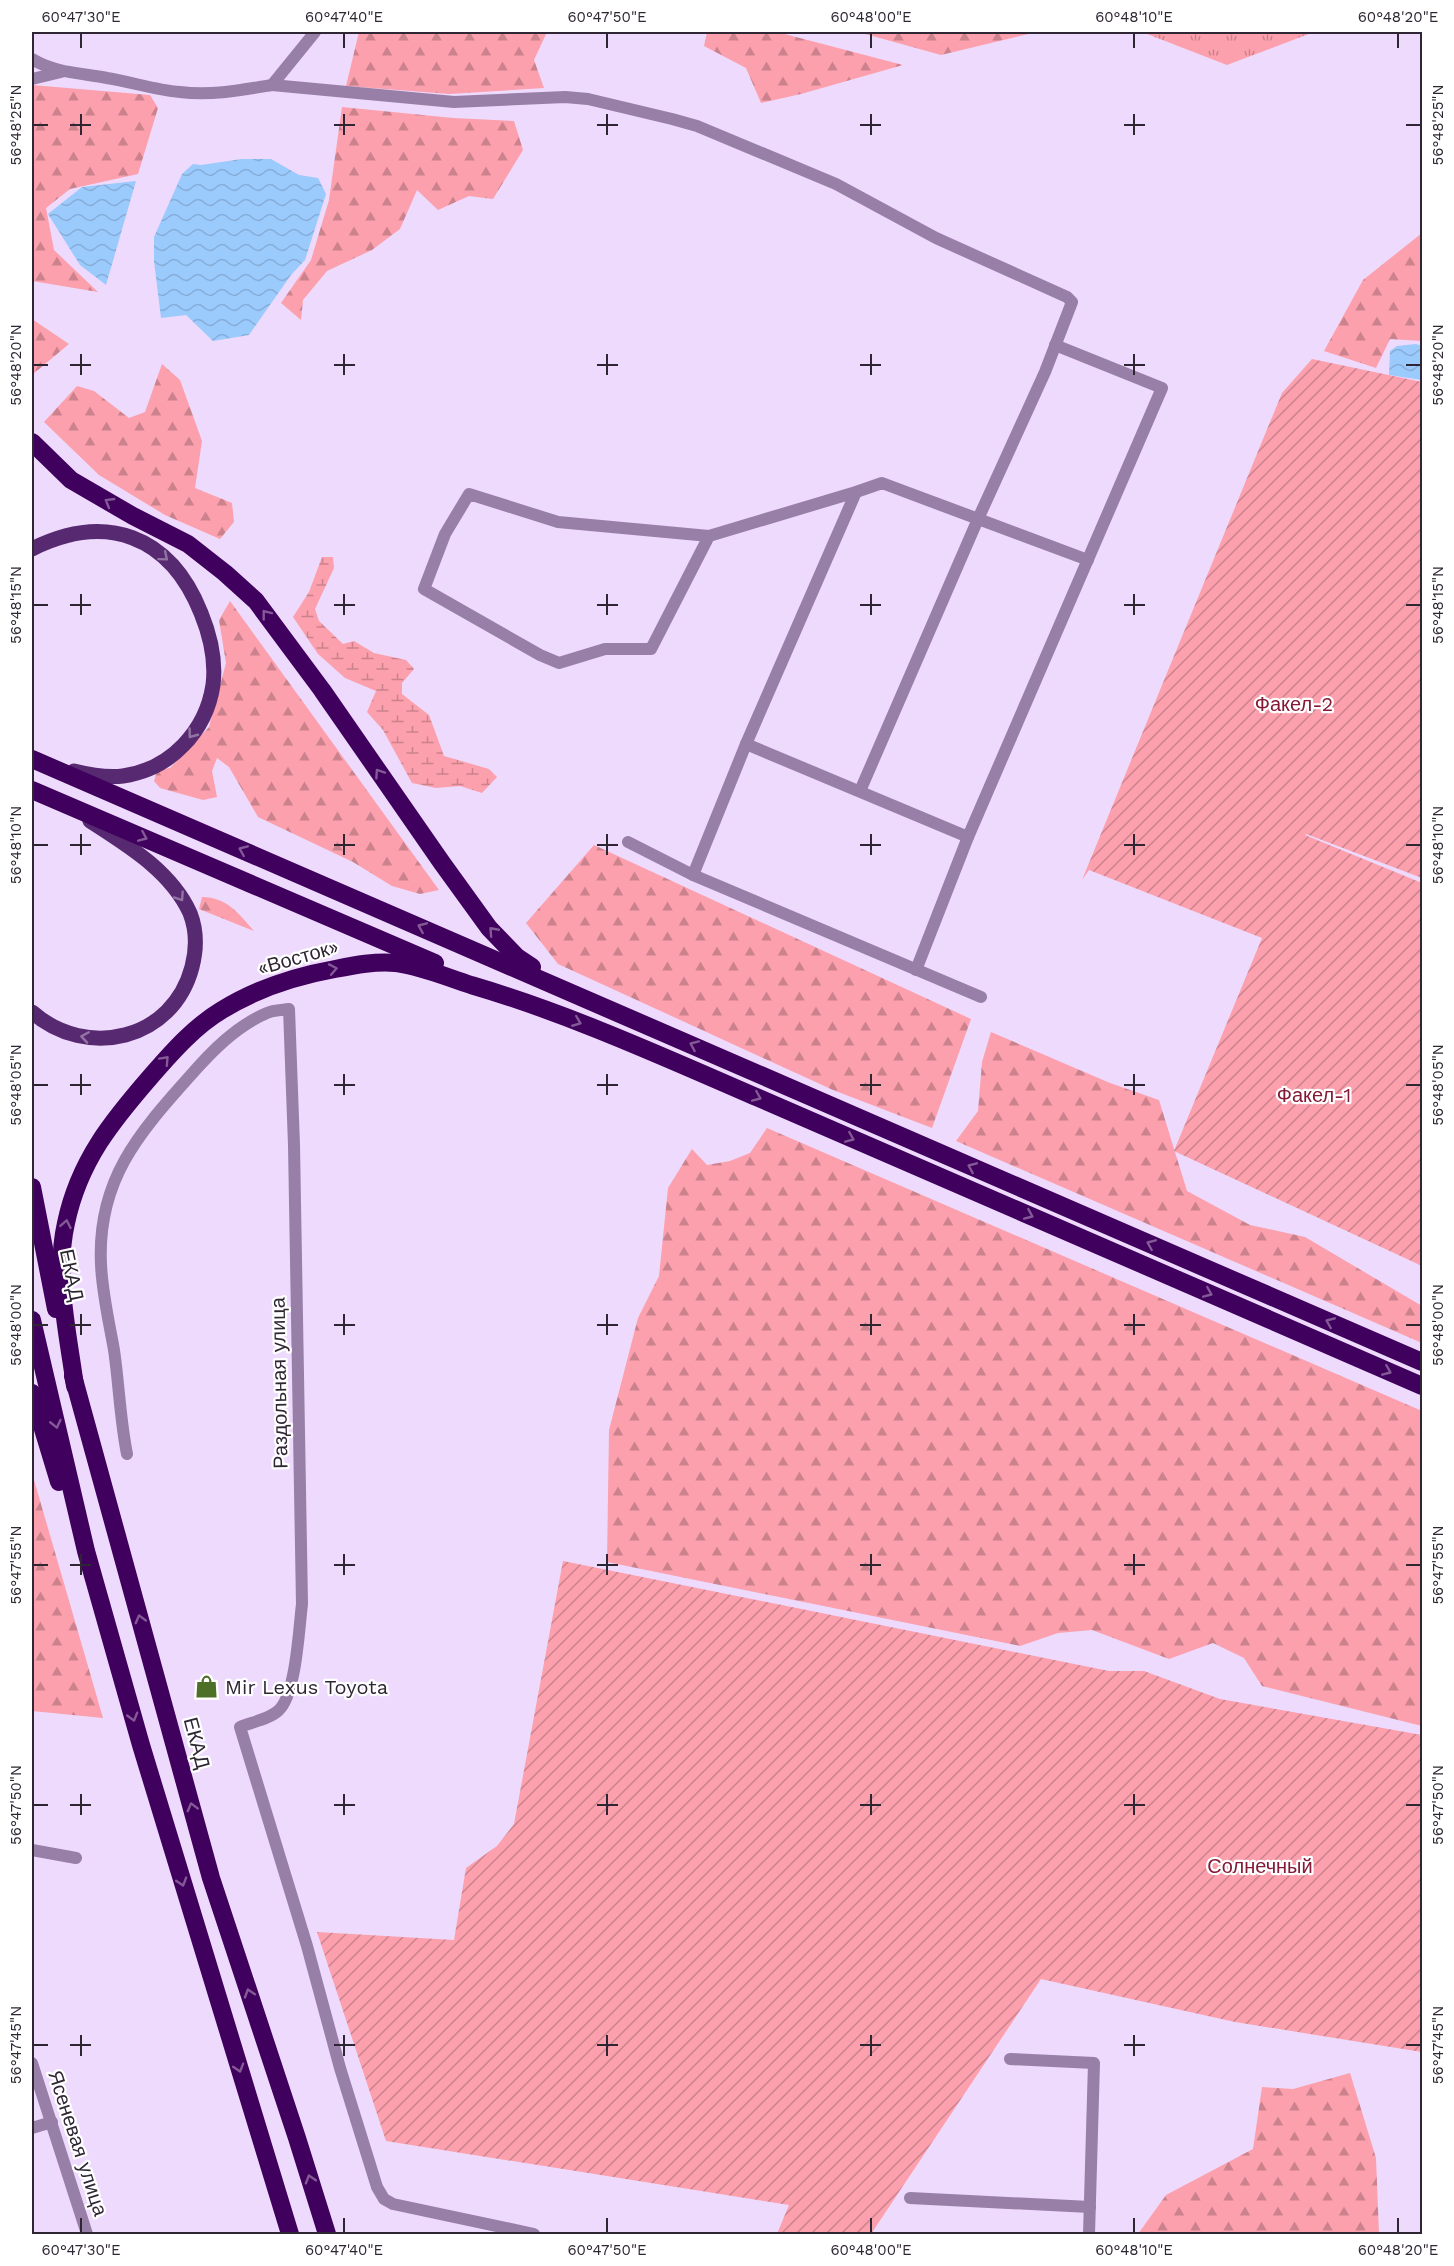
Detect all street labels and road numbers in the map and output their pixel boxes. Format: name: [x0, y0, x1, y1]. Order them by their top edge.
street label: «Восток»: [255, 934, 341, 980]
street label: ЕКАД: [55, 1247, 89, 1304]
street label: Раздольная улица: [265, 1296, 292, 1469]
street label: ЕКАД: [179, 1715, 216, 1772]
street label: Ясеневая улица: [43, 2067, 113, 2220]

